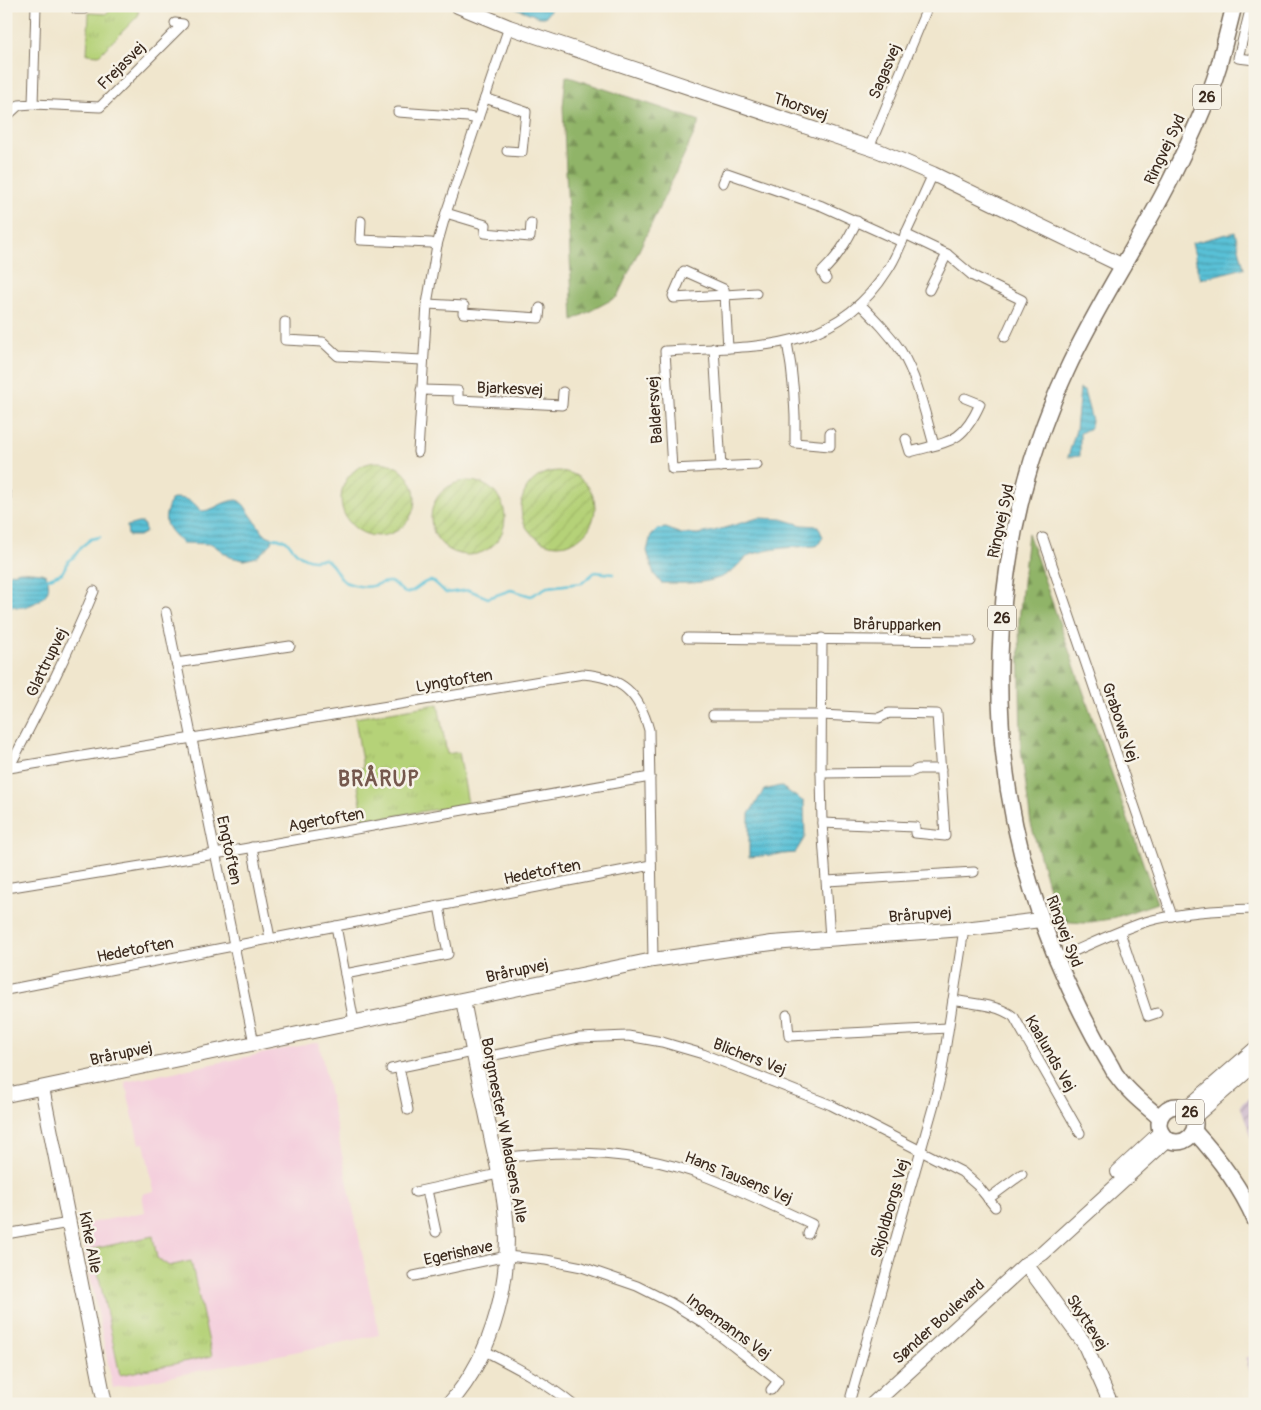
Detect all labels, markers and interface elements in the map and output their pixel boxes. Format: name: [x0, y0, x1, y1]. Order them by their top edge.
street label: Frejasvej: [93, 37, 150, 94]
street label: Sagasvej: [864, 41, 905, 102]
road number: 26: [1193, 84, 1221, 110]
street label: Thorsvej: [771, 88, 831, 126]
street label: Ringvej Syd: [1140, 111, 1190, 188]
street label: Baldersvej: [643, 375, 667, 444]
street label: Bjarkesvej: [476, 378, 543, 400]
street label: Ringvej Syd: [983, 482, 1019, 560]
road number: 26: [988, 606, 1016, 630]
street label: Brårupparken: [853, 614, 941, 636]
street label: Glattrupvej: [22, 625, 72, 700]
street label: Lyngtoften: [414, 665, 494, 697]
street label: Grabows Vej: [1097, 680, 1143, 765]
district label: BRÅRUP: [338, 764, 420, 793]
street label: Agertoften: [287, 803, 366, 836]
street label: Engtoften: [212, 814, 246, 887]
street label: Hedetoften: [502, 855, 582, 889]
street label: Ringvej Syd: [1041, 893, 1087, 970]
street label: Brårupvej: [888, 903, 952, 927]
street label: Hedetoften: [95, 933, 175, 967]
street label: Brårupvej: [484, 955, 550, 987]
street label: Kaalunds Vej: [1020, 1012, 1080, 1095]
street label: Blichers Vej: [710, 1034, 789, 1080]
street label: Borgmester W Madsens Alle: [476, 1036, 532, 1225]
street label: Brårupvej: [88, 1038, 154, 1070]
road number: 26: [1176, 1100, 1204, 1124]
street label: Hans Tausens Vej: [682, 1147, 796, 1209]
street label: Skjoldborgs Vej: [866, 1157, 914, 1260]
street label: Kirke Alle: [74, 1210, 106, 1275]
street label: Egerishave: [422, 1236, 495, 1270]
street label: Sønder Boulevard: [888, 1275, 989, 1368]
street label: Ingemanns Vej: [682, 1289, 775, 1364]
street label: Skyttevej: [1062, 1291, 1113, 1354]

